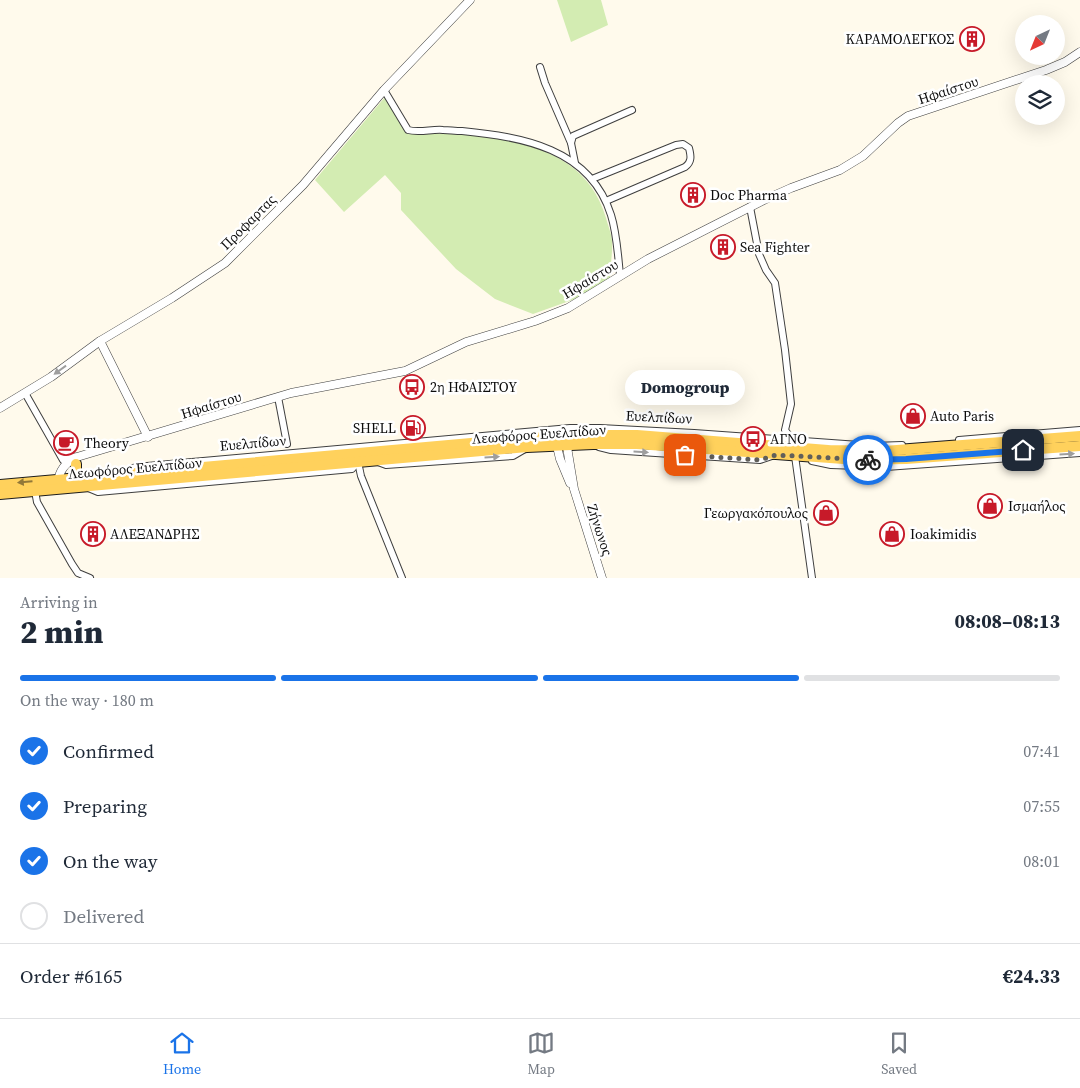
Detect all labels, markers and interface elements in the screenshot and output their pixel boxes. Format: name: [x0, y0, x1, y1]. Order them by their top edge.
north arrow: [1015, 15, 1065, 65]
map controls: [1015, 15, 1065, 125]
building icon: ΚΑΡΑΜΟΛΕΓΚΟΣ: [959, 26, 985, 52]
place label: ΚΑΡΑΜΟΛΕΓΚΟΣ: [845, 29, 954, 49]
street label: Ηφαίστου: [915, 71, 981, 109]
button: layers: [1015, 75, 1065, 125]
building icon: Doc Pharma: [680, 182, 706, 208]
place label: Doc Pharma: [710, 185, 788, 205]
street label: Προφαρτας: [216, 190, 280, 254]
building icon: Sea Fighter: [710, 234, 736, 260]
place label: Sea Fighter: [740, 237, 810, 257]
street label: Ηφαίστου: [558, 254, 622, 304]
one-way arrow: [54, 364, 67, 375]
callout: Domogroup: [625, 370, 745, 405]
bus stop icon: 2η ΗΦΑΙΣΤΟΥ: [399, 374, 425, 400]
text: Domogroup: [641, 376, 729, 398]
place label: 2η ΗΦΑΙΣΤΟΥ: [430, 377, 517, 397]
street label: Ηφαίστου: [178, 386, 244, 424]
shop icon: Auto Paris: [900, 403, 926, 429]
street label: Ευελπίδων: [625, 405, 693, 429]
place label: Auto Paris: [930, 406, 994, 426]
fuel station icon: SHELL: [400, 415, 426, 441]
place label: SHELL: [353, 418, 396, 438]
street label: Λεωφόρος Ευελπίδων: [471, 419, 607, 449]
bus stop icon: ΑΓΝΟ: [740, 426, 766, 452]
place label: ΑΓΝΟ: [770, 429, 807, 449]
pin: [1002, 429, 1044, 471]
cafe icon: Theory: [53, 430, 79, 456]
street label: Ευελπίδων: [219, 430, 287, 456]
place label: Theory: [84, 433, 130, 453]
pin: [664, 434, 706, 476]
courier: [843, 435, 893, 485]
icon: home: [1009, 436, 1037, 464]
icon: bag: [671, 441, 699, 469]
icon: bike: [854, 446, 882, 474]
one-way arrow: [633, 449, 649, 457]
one-way arrow: [1059, 449, 1075, 457]
street label: Λεωφόρος Ευελπίδων: [67, 452, 203, 484]
one-way arrow: [485, 453, 501, 461]
one-way arrow: [17, 479, 33, 487]
shop icon: Ισμαήλος: [977, 493, 1003, 519]
place label: Ισμαήλος: [1008, 496, 1066, 516]
shop icon: Γεωργακόπουλος: [813, 500, 839, 526]
street label: Ζήνωνος: [582, 502, 618, 558]
place label: Γεωργακόπουλος: [704, 503, 808, 523]
building icon: ΑΛΕΞΑΝΔΡΗΣ: [80, 521, 106, 547]
shop icon: Ioakimidis: [879, 521, 905, 547]
place label: ΑΛΕΞΑΝΔΡΗΣ: [110, 524, 199, 544]
place label: Ioakimidis: [910, 524, 977, 544]
text: Arriving in: [20, 591, 98, 613]
text: 08:08–08:13: [955, 608, 1060, 634]
text: 2 min: [20, 610, 103, 654]
text: On the way · 180 m: [20, 689, 154, 711]
icon: check: [20, 737, 48, 765]
text: Confirmed: [63, 738, 154, 764]
text: 07:41: [1023, 740, 1060, 762]
icon: check: [20, 792, 48, 820]
text: Preparing: [63, 793, 147, 819]
text: 07:55: [1023, 795, 1060, 817]
icon: check: [20, 847, 48, 875]
text: On the way: [63, 848, 158, 874]
text: 08:01: [1023, 850, 1060, 872]
text: Delivered: [63, 903, 144, 929]
text: Order #6165: [20, 963, 122, 989]
text: €24.33: [1003, 963, 1060, 989]
tab: Home: [163, 1029, 201, 1079]
tab: Map: [527, 1029, 555, 1079]
tab: Saved: [881, 1029, 917, 1079]

